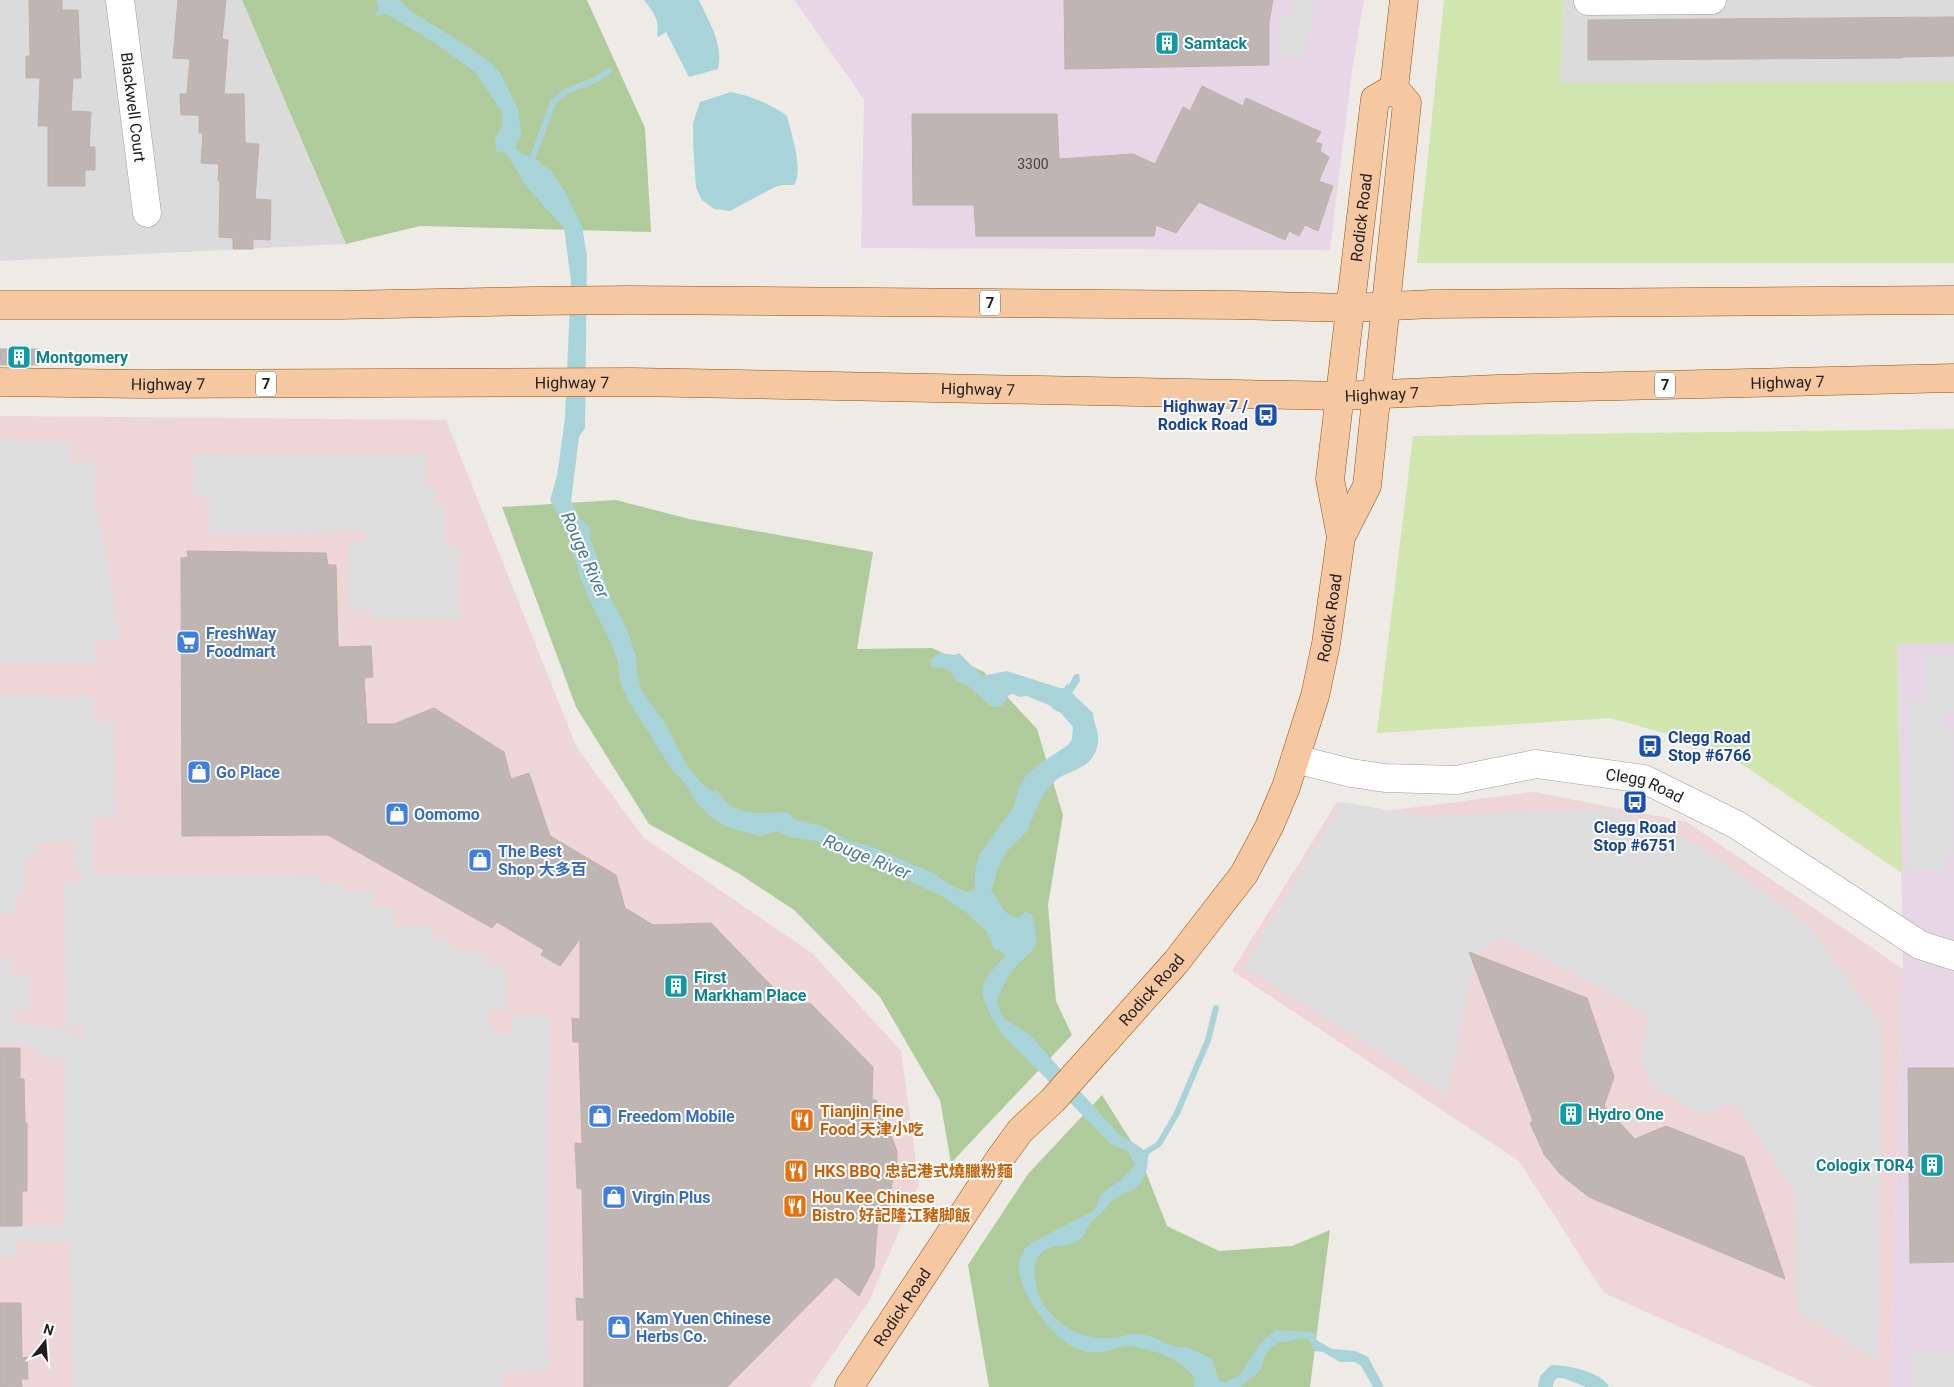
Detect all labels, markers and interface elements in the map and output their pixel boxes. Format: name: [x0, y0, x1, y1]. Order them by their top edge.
building icon: Samtack: [1154, 30, 1180, 56]
place label: Samtack: [1184, 34, 1248, 53]
street label: Blackwell Court: [117, 51, 149, 163]
house number: 3300: [1017, 156, 1049, 172]
street label: Rodick Road: [1347, 172, 1376, 263]
road number: 7: [980, 290, 1000, 316]
building icon: Montgomery: [6, 344, 32, 370]
place label: Montgomery: [36, 348, 129, 367]
road number: 7: [256, 372, 276, 396]
road number: 7: [1655, 372, 1675, 398]
street label: Highway 7: [1750, 372, 1825, 393]
street label: Highway 7: [535, 373, 609, 392]
street label: Highway 7: [131, 375, 205, 394]
street label: Highway 7: [941, 379, 1015, 400]
street label: Highway 7: [1344, 383, 1419, 406]
place label: Highway 7 / Rodick Road: [1158, 397, 1248, 434]
bus stop icon: Highway 7 / Rodick Road: [1253, 402, 1279, 428]
water label: Rouge River: [557, 508, 614, 602]
street label: Rodick Road: [1313, 572, 1346, 664]
place label: FreshWay Foodmart: [206, 624, 277, 661]
supermarket icon: FreshWay Foodmart: [175, 629, 201, 655]
place label: Clegg Road Stop #6766: [1668, 728, 1751, 765]
bus stop icon: Clegg Road Stop #6766: [1637, 733, 1663, 759]
shop icon: Go Place: [186, 759, 212, 785]
place label: Go Place: [216, 763, 280, 782]
street label: Clegg Road: [1605, 765, 1687, 807]
bus stop icon: Clegg Road Stop #6751: [1622, 789, 1648, 815]
shop icon: Oomomo: [384, 801, 410, 827]
place label: Oomomo: [414, 805, 480, 824]
place label: Clegg Road Stop #6751: [1593, 818, 1677, 855]
water label: Rouge River: [820, 830, 915, 884]
place label: The Best Shop 大多百: [498, 842, 587, 879]
shop icon: The Best Shop 大多百: [467, 847, 493, 873]
street label: Rodick Road: [1115, 951, 1189, 1030]
place label: First Markham Place: [694, 968, 807, 1005]
building icon: First Markham Place: [663, 973, 689, 999]
building icon: Hydro One: [1558, 1101, 1584, 1127]
place label: Tianjin Fine Food 天津小吃: [820, 1102, 924, 1139]
shop icon: Freedom Mobile: [587, 1103, 613, 1129]
place label: Hydro One: [1588, 1105, 1664, 1124]
place label: Freedom Mobile: [618, 1107, 735, 1126]
restaurant icon: Tianjin Fine Food 天津小吃: [789, 1107, 815, 1133]
building icon: Cologix TOR4: [1919, 1152, 1945, 1178]
place label: Cologix TOR4: [1816, 1156, 1914, 1175]
restaurant icon: HKS BBQ 忠記港式燒臘粉麵: [783, 1158, 809, 1184]
place label: HKS BBQ 忠記港式燒臘粉麵: [814, 1162, 1013, 1181]
shop icon: Virgin Plus: [601, 1184, 627, 1210]
place label: Virgin Plus: [632, 1188, 710, 1207]
place label: Hou Kee Chinese Bistro 好記隆江豬脚飯: [812, 1188, 971, 1225]
restaurant icon: Hou Kee Chinese Bistro 好記隆江豬脚飯: [782, 1193, 808, 1219]
street label: Rodick Road: [870, 1265, 935, 1350]
place label: Kam Yuen Chinese Herbs Co.: [636, 1309, 771, 1346]
shop icon: Kam Yuen Chinese Herbs Co.: [606, 1314, 632, 1340]
north arrow: [20, 1317, 70, 1367]
text: N: [42, 1320, 56, 1339]

